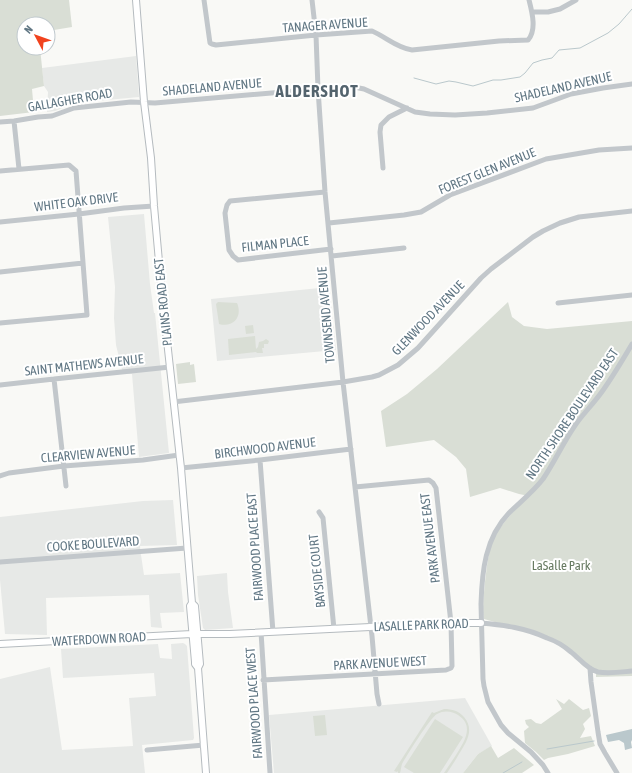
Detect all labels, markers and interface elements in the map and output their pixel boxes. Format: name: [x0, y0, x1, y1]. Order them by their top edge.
street label: TANAGER AVENUE: [282, 15, 368, 35]
north arrow: [16, 16, 56, 56]
text: N: [22, 23, 35, 36]
street label: SHADELAND AVENUE: [513, 68, 613, 105]
street label: SHADELAND AVENUE: [162, 75, 263, 99]
district label: ALDERSHOT: [274, 81, 359, 101]
street label: GALLAGHER ROAD: [27, 85, 113, 115]
street label: FOREST GLEN AVENUE: [436, 144, 538, 197]
street label: WHITE OAK DRIVE: [33, 189, 119, 215]
street label: FILMAN PLACE: [241, 233, 310, 255]
street label: PLAINS ROAD EAST: [151, 257, 175, 347]
street label: TOWNSEND AVENUE: [314, 266, 338, 364]
street label: GLENWOOD AVENUE: [389, 277, 468, 358]
street label: NORTH SHORE BOULEVARD EAST: [523, 346, 622, 482]
street label: SAINT MATHEWS AVENUE: [24, 351, 145, 379]
street label: BIRCHWOOD AVENUE: [214, 434, 317, 462]
street label: CLEARVIEW AVENUE: [40, 442, 136, 466]
street label: FAIRWOOD PLACE EAST: [244, 492, 266, 602]
street label: PARK AVENUE EAST: [417, 492, 443, 584]
street label: COOKE BOULEVARD: [46, 533, 140, 555]
street label: BAYSIDE COURT: [306, 533, 328, 609]
park label: LaSalle Park: [532, 558, 591, 573]
street label: LASALLE PARK ROAD: [373, 616, 469, 634]
street label: WATERDOWN ROAD: [52, 629, 146, 649]
street label: FAIRWOOD PLACE WEST: [243, 647, 265, 759]
street label: PARK AVENUE WEST: [333, 653, 427, 673]

